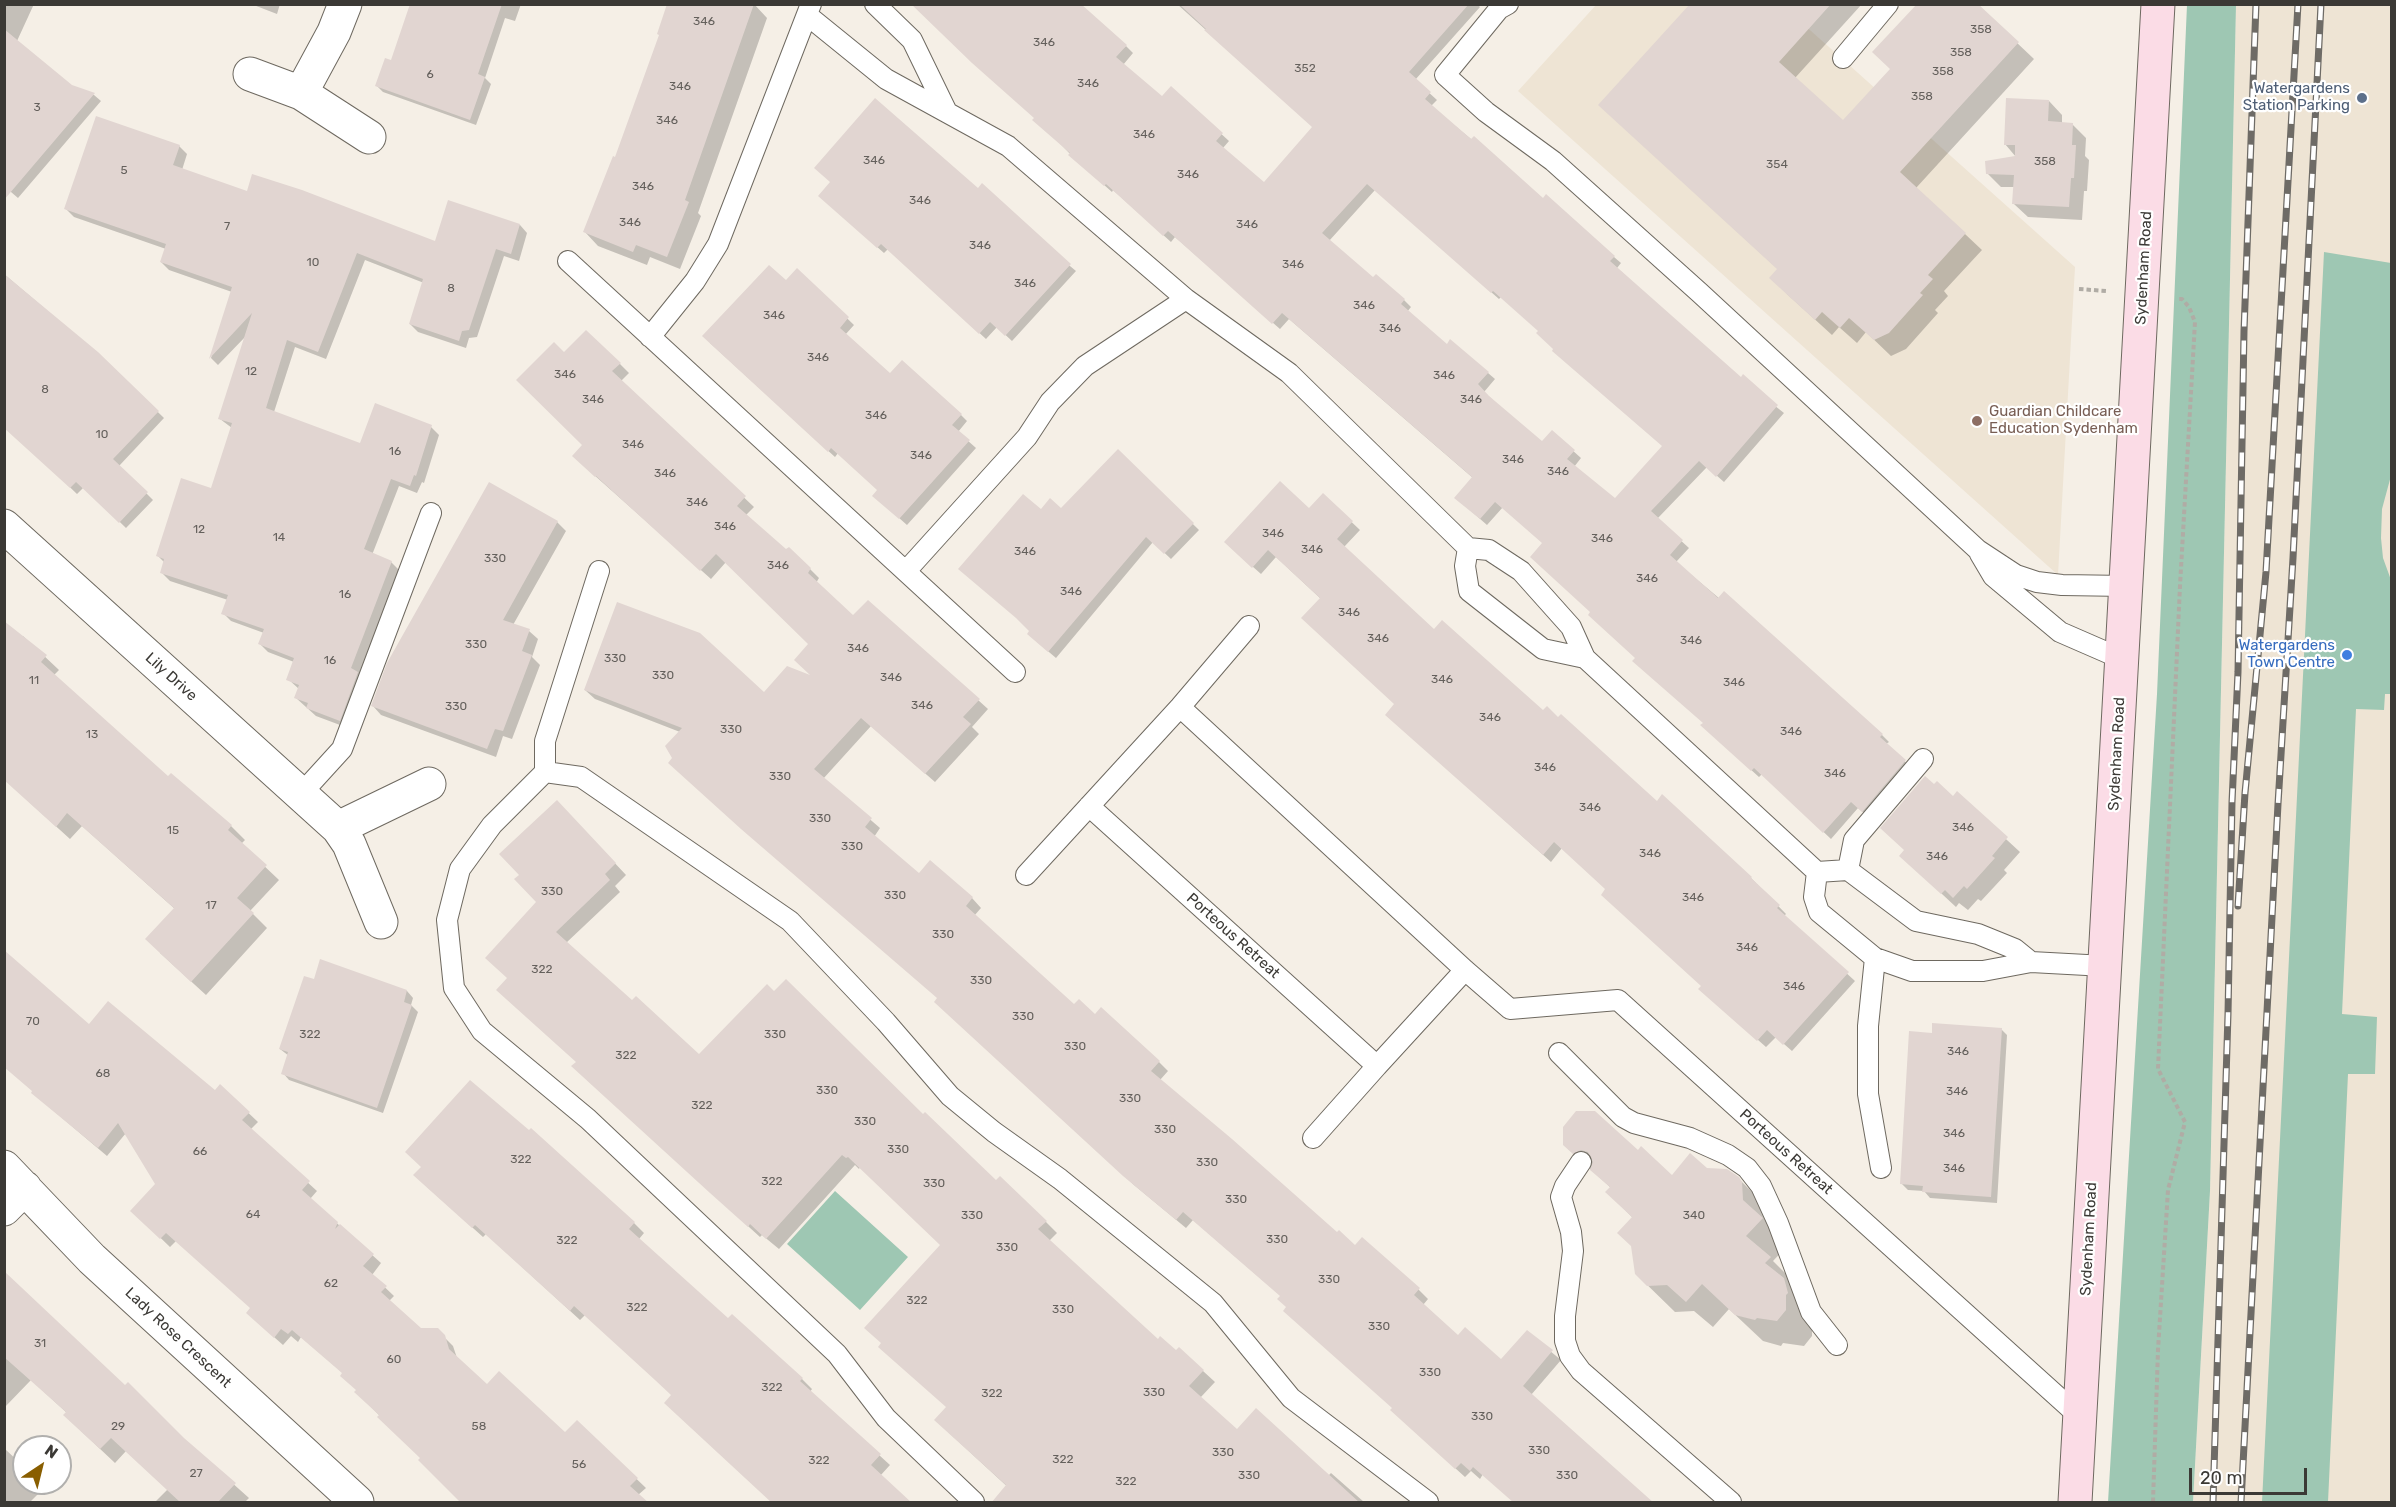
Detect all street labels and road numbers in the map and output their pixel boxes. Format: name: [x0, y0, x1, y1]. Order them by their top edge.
street label: Sydenham Road: [2132, 211, 2156, 325]
street label: Lily Drive: [141, 649, 201, 705]
street label: Sydenham Road: [2105, 697, 2129, 811]
street label: Porteous Retreat: [1183, 889, 1283, 983]
street label: Porteous Retreat: [1736, 1105, 1836, 1199]
street label: Sydenham Road: [2077, 1182, 2101, 1296]
street label: Lady Rose Crescent: [121, 1284, 235, 1392]

